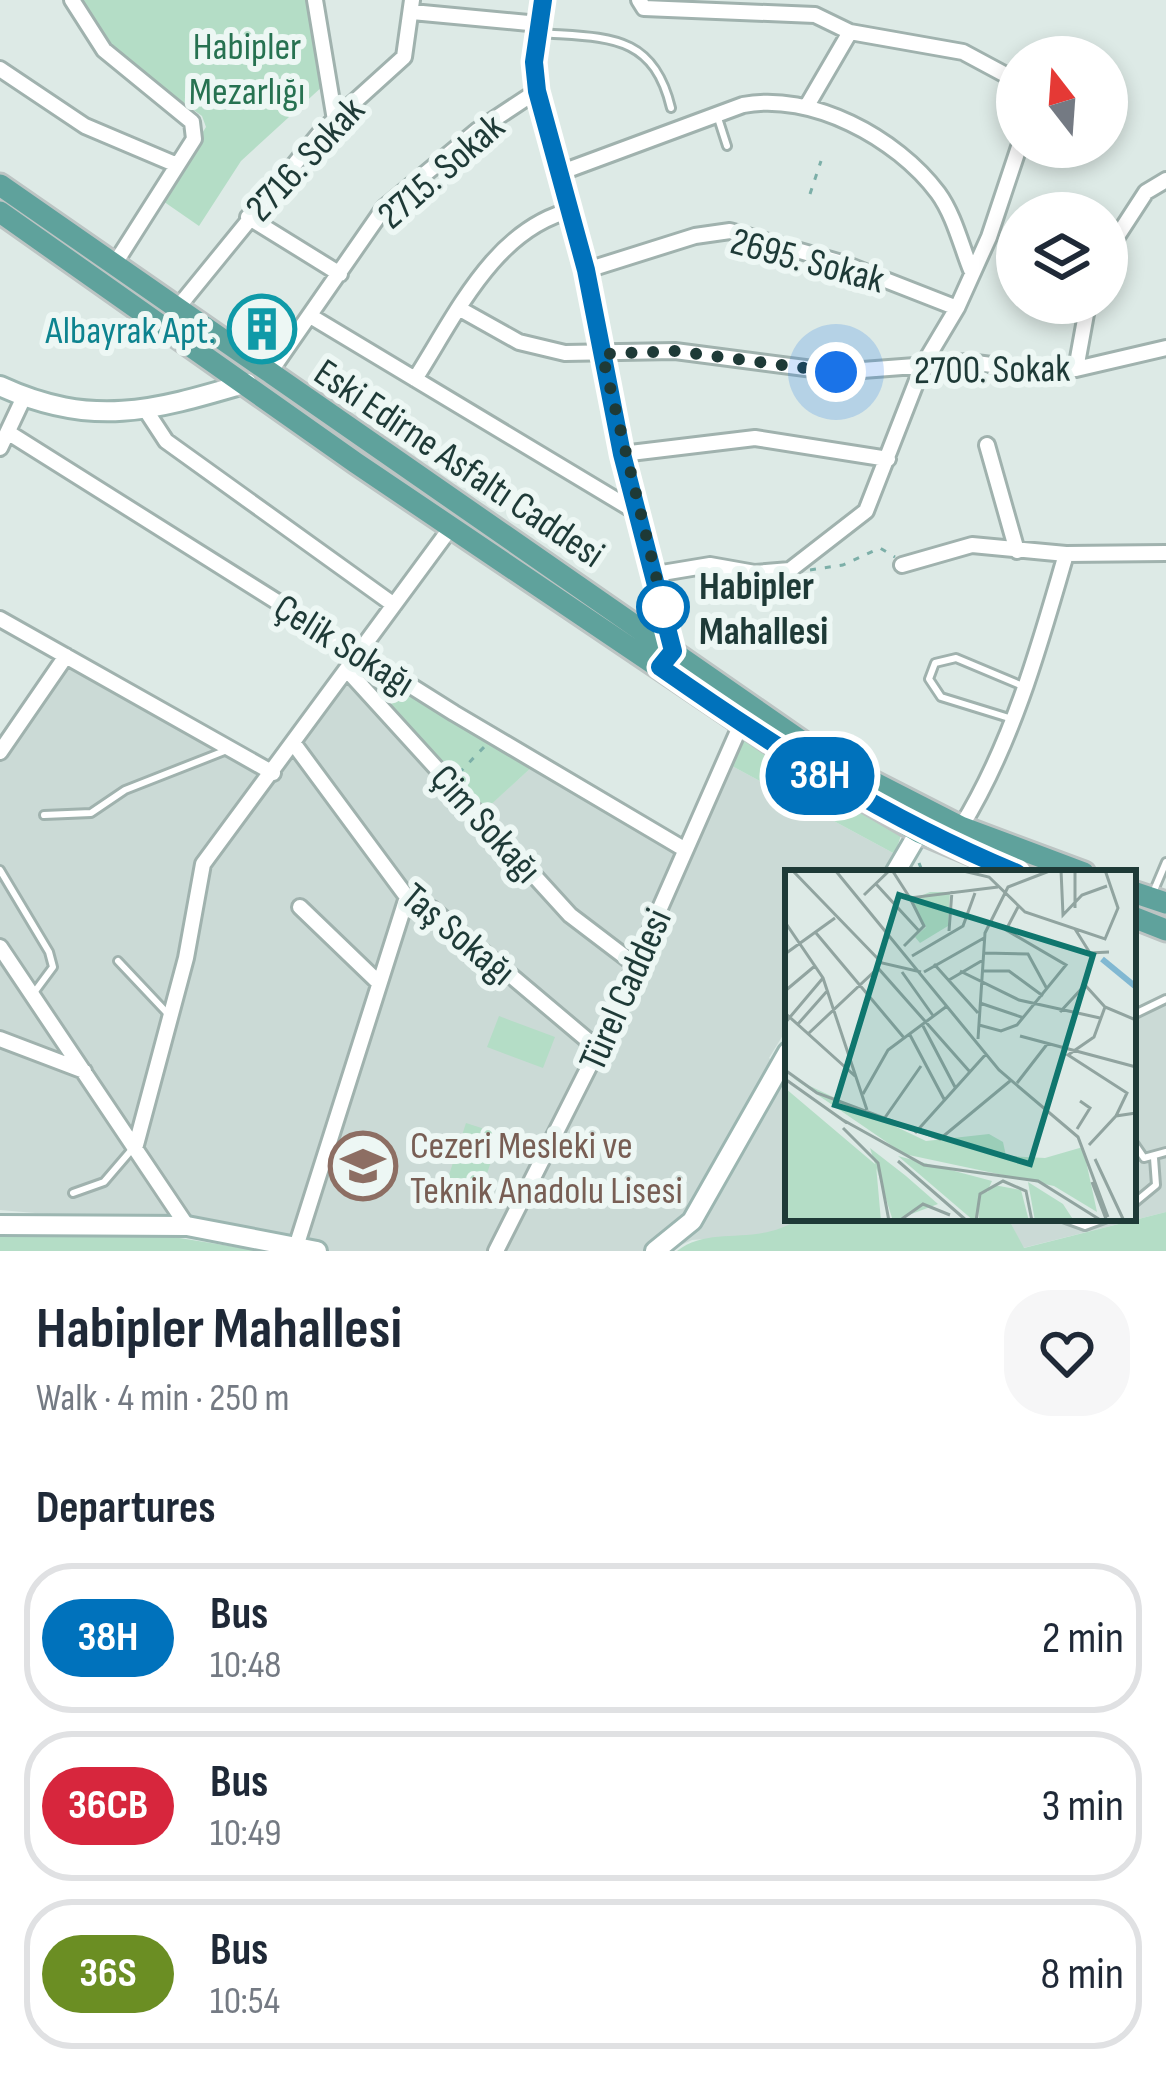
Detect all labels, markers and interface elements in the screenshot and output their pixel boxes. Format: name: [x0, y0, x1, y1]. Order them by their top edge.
park label: Habipler Mezarlığı: [189, 24, 305, 116]
north arrow: [996, 36, 1128, 168]
map controls: [996, 36, 1128, 324]
street label: 2716. Sokak: [236, 88, 375, 232]
street label: 2715. Sokak: [369, 104, 515, 240]
button: layers: [996, 192, 1128, 324]
street label: 2695. Sokak: [725, 218, 889, 304]
building icon: Albayrak Apt.: [227, 294, 297, 364]
place label: Albayrak Apt.: [45, 308, 216, 355]
your location: [806, 342, 866, 402]
street label: 2700. Sokak: [913, 346, 1071, 395]
street label: Eski Edirne Asfaltı Caddesi: [305, 350, 612, 578]
place label: Habipler Mahallesi: [699, 564, 828, 656]
marker: Habipler Mahallesi: [638, 582, 688, 632]
street label: Çelik Sokağı: [265, 585, 422, 707]
line badge: 38H: [751, 737, 889, 815]
text: 38H: [789, 750, 851, 801]
street label: Çim Sokağı: [420, 756, 550, 894]
inset map: [785, 870, 1136, 1221]
street label: Taş Sokağı: [391, 874, 524, 996]
street label: Türel Caddesi: [570, 902, 683, 1078]
place label: Cezeri Mesleki ve Teknik Anadolu Lisesi: [410, 1123, 683, 1215]
school or university icon: Cezeri Mesleki ve Teknik Anadolu Lisesi: [328, 1131, 398, 1201]
button: heart: [1004, 1290, 1130, 1416]
text: Habipler Mahallesi: [36, 1296, 402, 1364]
text: Walk · 4 min · 250 m: [36, 1375, 290, 1422]
text: Departures: [36, 1481, 215, 1536]
text: Bus: [210, 1587, 268, 1642]
text: 2 min: [1042, 1611, 1124, 1666]
text: 38H: [77, 1612, 139, 1663]
text: 10:48: [210, 1642, 281, 1689]
text: Bus: [210, 1755, 268, 1810]
text: 3 min: [1041, 1779, 1124, 1834]
text: 36CB: [68, 1780, 148, 1831]
text: 10:49: [210, 1810, 282, 1857]
text: Bus: [210, 1923, 268, 1978]
text: 8 min: [1041, 1947, 1124, 2002]
text: 36S: [79, 1948, 137, 1999]
text: 10:54: [210, 1978, 280, 2025]

